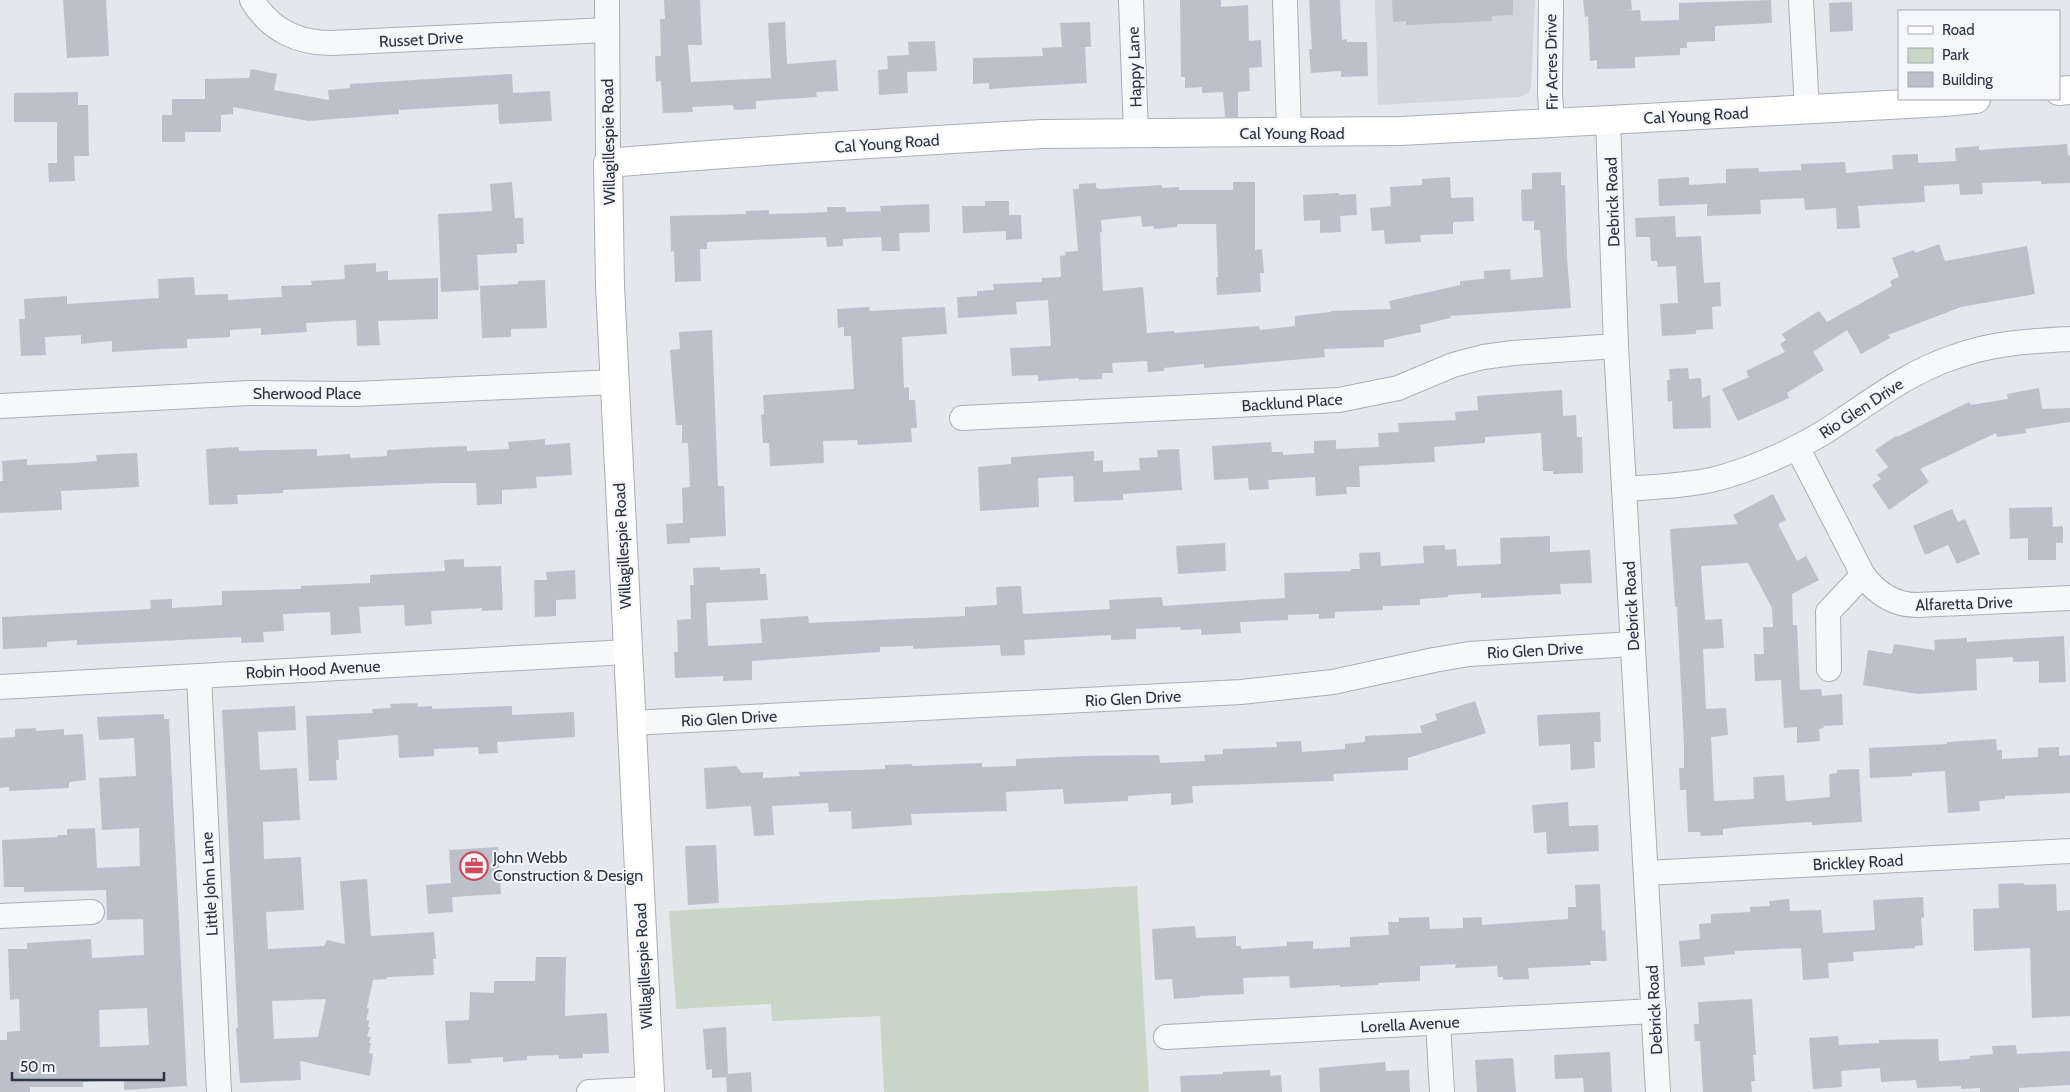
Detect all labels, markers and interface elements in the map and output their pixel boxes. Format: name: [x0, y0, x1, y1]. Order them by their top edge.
legend: [1898, 10, 2060, 100]
street label: Fir Acres Drive: [1541, 14, 1562, 110]
text: Road: [1942, 21, 1975, 39]
street label: Happy Lane: [1124, 26, 1145, 108]
street label: Russet Drive: [379, 28, 464, 51]
text: Park: [1942, 46, 1969, 64]
text: Building: [1942, 71, 1993, 89]
street label: Willagillespie Road: [598, 79, 619, 205]
street label: Cal Young Road: [1643, 103, 1749, 128]
street label: Cal Young Road: [1239, 124, 1345, 143]
street label: Cal Young Road: [834, 130, 940, 157]
street label: Debrick Road: [1601, 157, 1624, 247]
street label: Rio Glen Drive: [1816, 374, 1907, 443]
street label: Sherwood Place: [253, 384, 361, 403]
street label: Backlund Place: [1241, 389, 1343, 416]
street label: Willagillespie Road: [610, 482, 635, 610]
street label: Debrick Road: [1620, 561, 1643, 651]
street label: Alfaretta Drive: [1915, 592, 2013, 615]
street label: Rio Glen Drive: [1486, 638, 1584, 663]
street label: Robin Hood Avenue: [245, 656, 381, 683]
street label: Rio Glen Drive: [1084, 686, 1182, 711]
street label: Rio Glen Drive: [680, 706, 778, 731]
street label: Little John Lane: [197, 831, 222, 937]
place label: John Webb Construction & Design: [492, 848, 643, 885]
office icon: John Webb Construction & Design: [459, 851, 489, 881]
street label: Brickley Road: [1812, 851, 1904, 874]
street label: Willagillespie Road: [631, 902, 656, 1030]
street label: Debrick Road: [1643, 965, 1666, 1055]
street label: Lorella Avenue: [1360, 1012, 1460, 1037]
scale bar: [12, 1050, 165, 1082]
text: 50 m: [20, 1058, 55, 1076]

